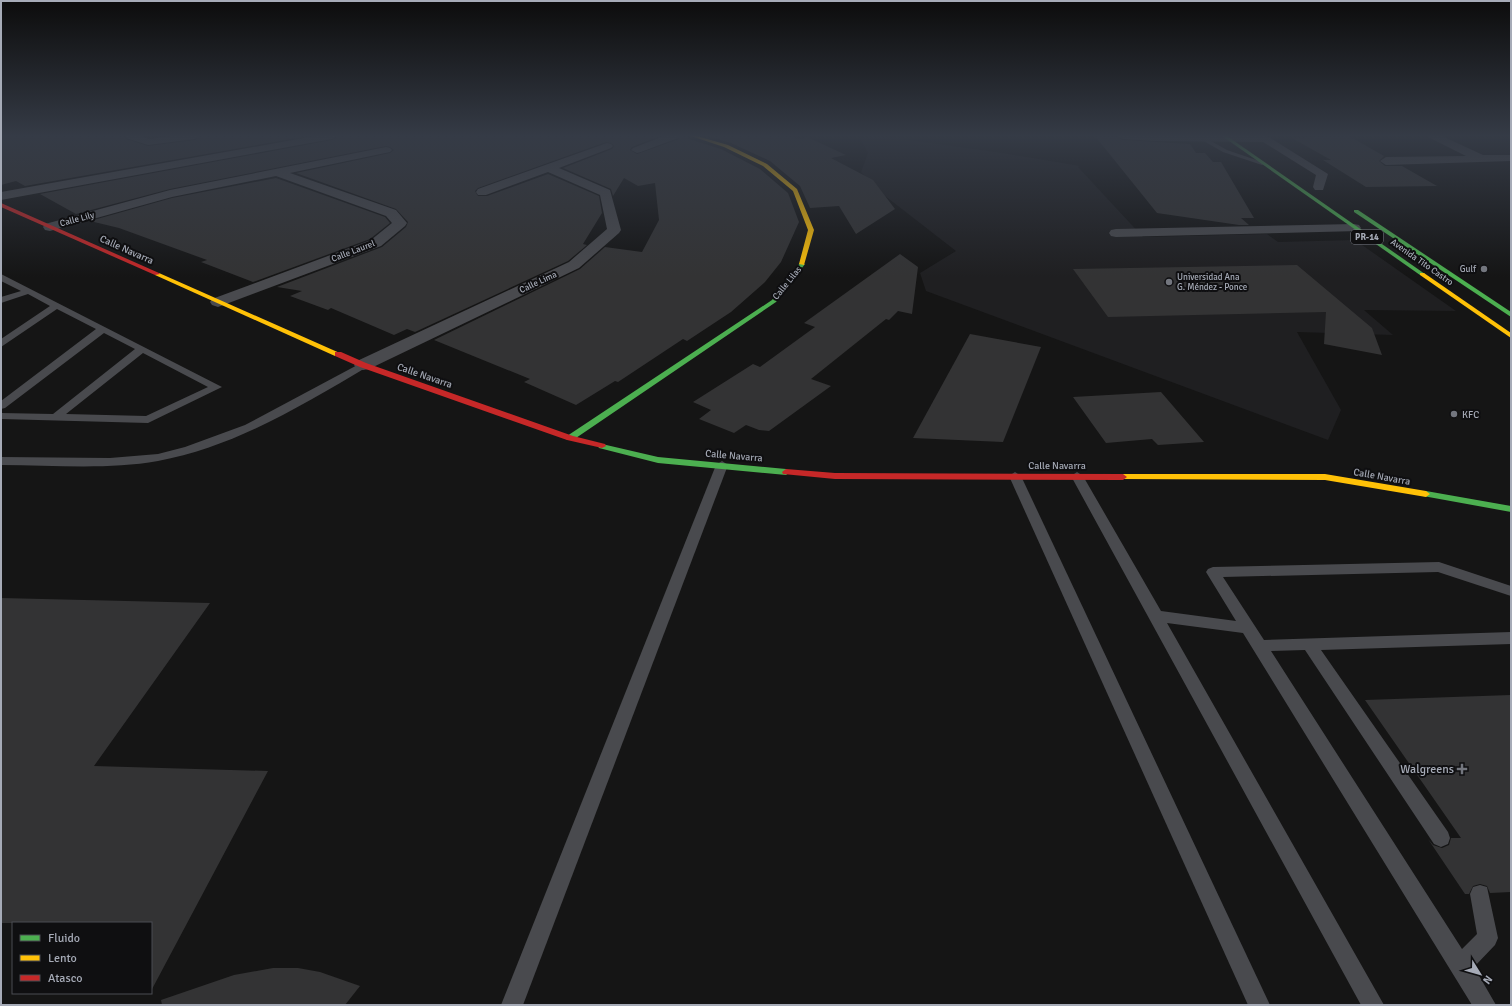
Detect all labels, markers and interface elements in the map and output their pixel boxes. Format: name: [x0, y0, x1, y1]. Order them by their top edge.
street label: Calle Lily: [59, 209, 96, 229]
road number: PR-14: [1351, 230, 1383, 244]
street label: Calle Navarra: [98, 233, 155, 267]
street label: Avenida Tito Castro: [1388, 237, 1455, 288]
street label: Calle Laurel: [330, 238, 377, 265]
street label: Calle Lilas: [771, 264, 804, 302]
place label: Gulf: [1460, 264, 1477, 275]
marker: Gulf: [1479, 264, 1489, 274]
street label: Calle Lima: [518, 269, 559, 296]
place label: Universidad Ana G. Méndez - Ponce: [1177, 272, 1248, 293]
marker: Universidad Ana G. Méndez - Ponce: [1164, 277, 1174, 287]
street label: Calle Navarra: [395, 361, 454, 391]
marker: KFC: [1449, 409, 1459, 419]
place label: KFC: [1462, 409, 1479, 421]
street label: Calle Navarra: [705, 448, 763, 464]
street label: Calle Navarra: [1028, 460, 1086, 472]
street label: Calle Navarra: [1352, 466, 1411, 488]
place label: Walgreens: [1400, 762, 1454, 777]
marker: Walgreens: [1457, 764, 1467, 774]
legend: [12, 922, 152, 994]
text: Fluido: [48, 931, 80, 946]
text: Lento: [48, 951, 77, 966]
north arrow: [1460, 954, 1500, 994]
text: Atasco: [48, 971, 83, 986]
text: N: [1480, 973, 1495, 987]

